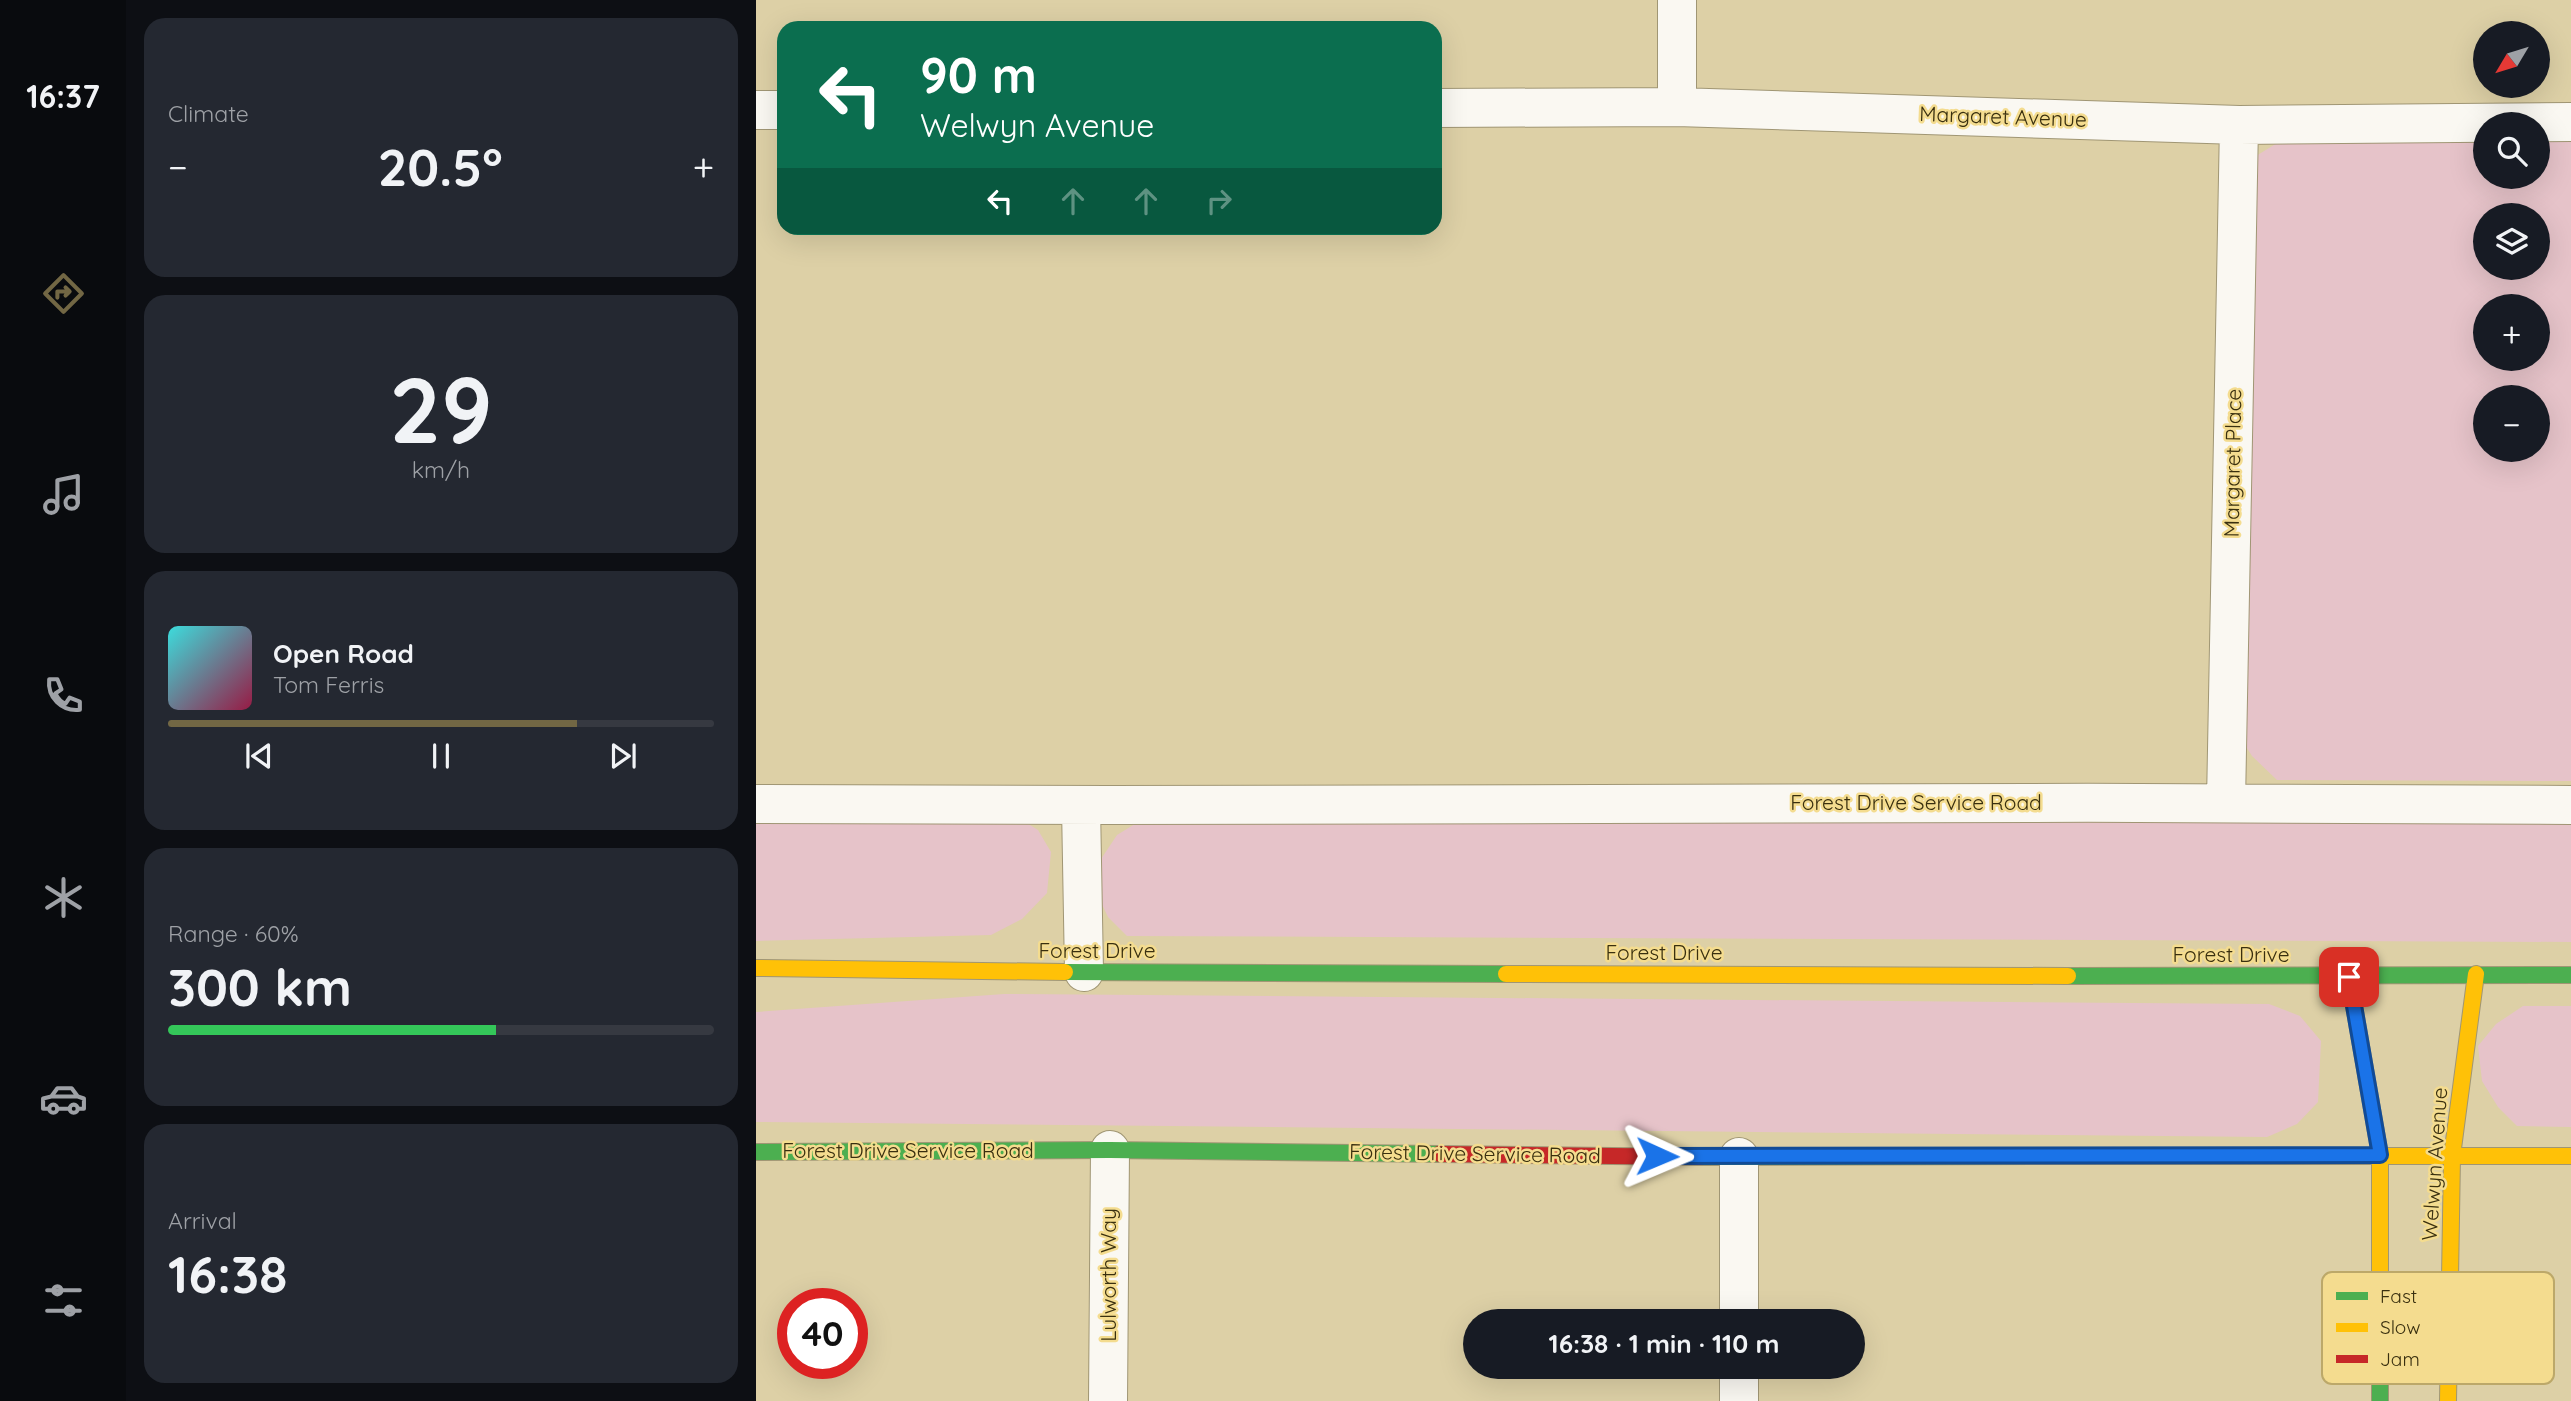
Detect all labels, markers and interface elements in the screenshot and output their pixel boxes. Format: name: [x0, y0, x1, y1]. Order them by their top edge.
north arrow: [2473, 21, 2550, 98]
map controls: [2473, 21, 2550, 462]
text: 90 m: [920, 44, 1037, 105]
icon: left: [805, 49, 896, 140]
text: 16:37: [26, 76, 100, 116]
text: Climate: [168, 99, 249, 128]
street label: Margaret Avenue: [1919, 100, 2087, 132]
text: Welwyn Avenue: [920, 105, 1154, 145]
button: search: [2473, 112, 2550, 189]
text: 20.5°: [378, 134, 503, 199]
text: −: [168, 143, 188, 191]
text: +: [693, 143, 714, 191]
icon: left: [981, 182, 1019, 220]
icon: ahead: [1054, 182, 1092, 220]
icon: ahead: [1127, 182, 1165, 220]
icon: right: [1200, 182, 1238, 220]
button: layers: [2473, 203, 2550, 280]
icon: directions: [39, 269, 88, 318]
button: +: [2473, 294, 2550, 371]
text: 29: [389, 352, 493, 466]
button: −: [2473, 385, 2550, 462]
street label: Margaret Place: [2218, 388, 2246, 538]
text: km/h: [412, 455, 470, 484]
icon: music: [39, 470, 88, 519]
text: Open Road: [273, 637, 414, 670]
text: Tom Ferris: [273, 670, 384, 699]
icon: phone: [39, 671, 88, 720]
icon: previous: [240, 737, 278, 775]
icon: pause: [422, 737, 460, 775]
icon: next: [604, 737, 642, 775]
street label: Forest Drive Service Road: [1790, 789, 2042, 815]
icon: climate: [39, 873, 88, 922]
text: Range · 60%: [168, 919, 299, 948]
street label: Forest Drive: [1039, 937, 1156, 963]
street label: Forest Drive: [1606, 939, 1723, 965]
street label: Forest Drive: [2173, 941, 2290, 967]
pin: [2319, 947, 2379, 1007]
text: 300 km: [168, 954, 352, 1019]
icon: arrive: [2330, 958, 2368, 996]
icon: car: [39, 1074, 88, 1123]
street label: Welwyn Avenue: [2416, 1086, 2452, 1242]
position arrow: [1620, 1119, 1694, 1193]
street label: Forest Drive Service Road: [782, 1137, 1034, 1163]
street label: Forest Drive Service Road: [1349, 1138, 1601, 1168]
text: Arrival: [168, 1206, 237, 1235]
street label: Lulworth Way: [1095, 1208, 1121, 1342]
text: 16:38: [168, 1241, 288, 1306]
legend: [2322, 1272, 2554, 1384]
icon: filters: [39, 1276, 88, 1325]
text: Fast: [2380, 1284, 2417, 1308]
speed limit sign: 40: [777, 1288, 868, 1379]
text: Slow: [2380, 1315, 2421, 1339]
text: 16:38 · 1 min · 110 m: [1549, 1327, 1779, 1360]
text: Jam: [2380, 1347, 2420, 1371]

